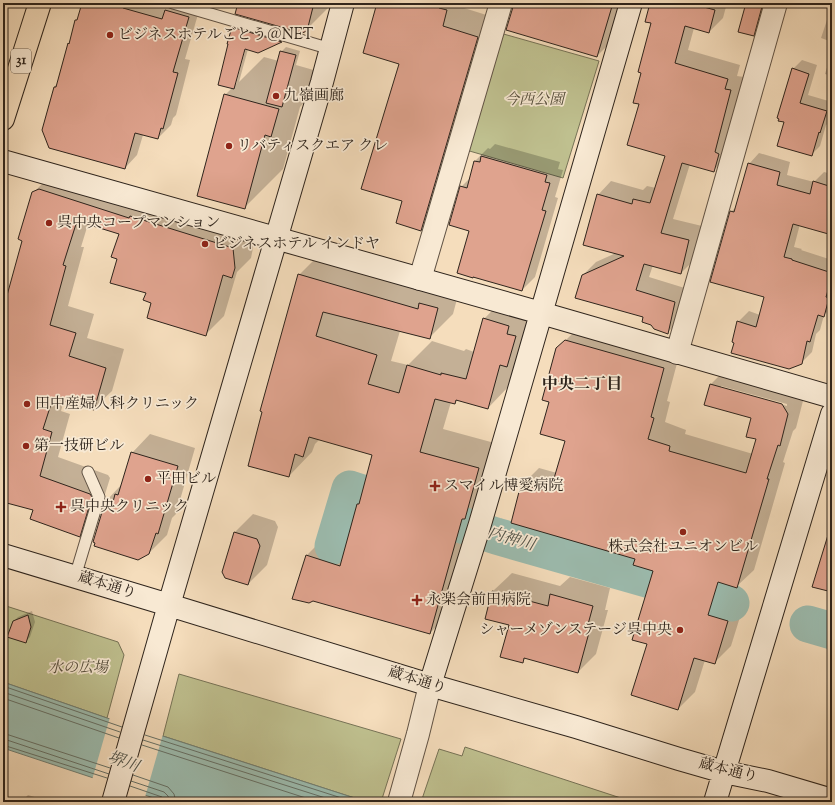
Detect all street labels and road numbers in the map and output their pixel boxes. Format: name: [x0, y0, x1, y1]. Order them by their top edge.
road number: 31: [11, 49, 31, 73]
street label: 蔵本通り: [75, 567, 139, 605]
street label: 蔵本通り: [385, 662, 449, 700]
street label: 蔵本通り: [696, 754, 760, 788]

